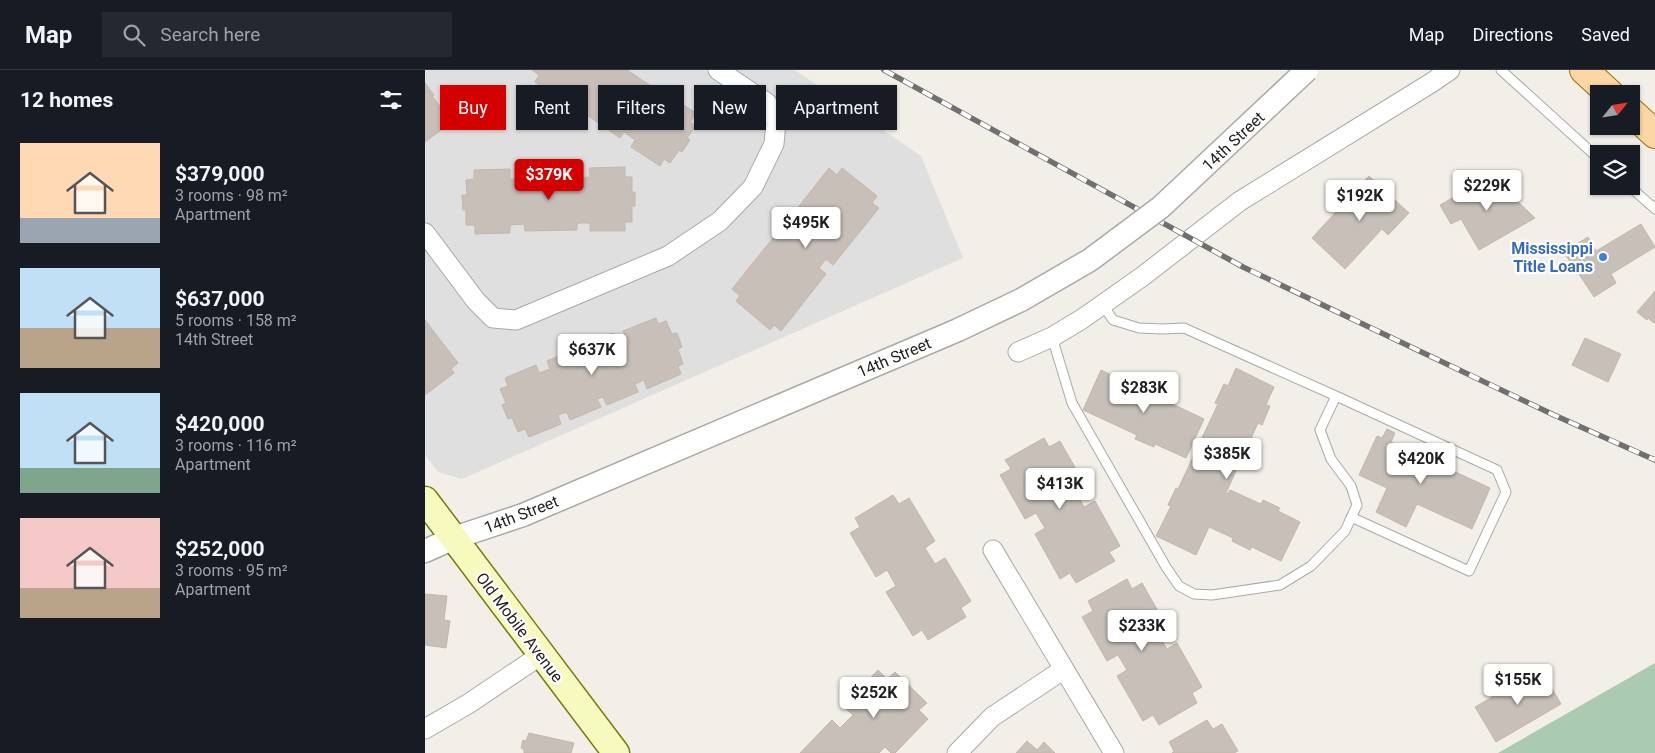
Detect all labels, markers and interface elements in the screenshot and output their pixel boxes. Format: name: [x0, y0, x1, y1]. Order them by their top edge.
search box: [102, 12, 452, 57]
text: Map: [25, 21, 72, 49]
icon: search: [120, 21, 148, 49]
text: Search here: [160, 23, 260, 46]
text: Map: [1409, 24, 1444, 45]
text: Directions: [1472, 24, 1553, 45]
text: Saved: [1581, 24, 1630, 45]
chip: Buy: [440, 85, 506, 130]
chip: Rent: [516, 85, 588, 130]
chip: Filters: [598, 85, 684, 130]
chip: New: [694, 85, 766, 130]
chip: Apartment: [776, 85, 897, 130]
north arrow: [1590, 85, 1640, 135]
map controls: [1590, 85, 1640, 195]
icon: filters: [377, 86, 405, 114]
text: 12 homes: [20, 88, 113, 112]
street label: 14th Street: [1198, 108, 1268, 175]
button: layers: [1590, 145, 1640, 195]
pin: $379K: [514, 158, 584, 201]
text: $379,000: [175, 162, 265, 186]
icon: home: [60, 163, 120, 223]
text: $379K: [526, 165, 572, 184]
pin: $229K: [1452, 170, 1522, 212]
text: $229K: [1464, 176, 1510, 195]
pin: $192K: [1325, 180, 1395, 222]
text: 3 rooms · 98 m²: [175, 186, 288, 205]
text: $192K: [1337, 186, 1383, 205]
text: Apartment: [175, 205, 251, 224]
pin: $495K: [771, 206, 841, 249]
text: $495K: [783, 213, 829, 232]
place label: Mississippi Title Loans: [1511, 239, 1593, 276]
marker: Mississippi Title Loans: [1597, 251, 1609, 263]
text: $637,000: [175, 287, 265, 311]
icon: home: [60, 288, 120, 348]
text: 5 rooms · 158 m²: [175, 311, 297, 330]
text: 14th Street: [175, 330, 253, 349]
street label: 14th Street: [854, 333, 934, 381]
pin: $637K: [557, 334, 627, 376]
text: $637K: [569, 340, 615, 359]
pin: $283K: [1109, 372, 1179, 414]
text: $283K: [1121, 378, 1167, 397]
text: $420,000: [175, 412, 265, 436]
icon: home: [60, 413, 120, 473]
text: 3 rooms · 116 m²: [175, 436, 297, 455]
pin: $385K: [1192, 438, 1262, 480]
pin: $420K: [1386, 442, 1456, 485]
text: $385K: [1204, 444, 1250, 463]
text: $420K: [1398, 449, 1444, 468]
text: Apartment: [175, 455, 251, 474]
pin: $413K: [1025, 468, 1095, 510]
text: $413K: [1037, 474, 1083, 493]
street label: 14th Street: [481, 492, 561, 537]
text: $252,000: [175, 537, 265, 561]
icon: home: [60, 538, 120, 598]
text: 3 rooms · 95 m²: [175, 561, 288, 580]
street label: Old Mobile Avenue: [472, 569, 567, 686]
text: Apartment: [175, 580, 251, 599]
pin: $233K: [1107, 610, 1177, 652]
text: $233K: [1119, 616, 1165, 635]
pin: $155K: [1483, 664, 1553, 706]
text: $155K: [1495, 670, 1541, 689]
pin: $252K: [839, 676, 909, 719]
text: $252K: [851, 683, 897, 702]

